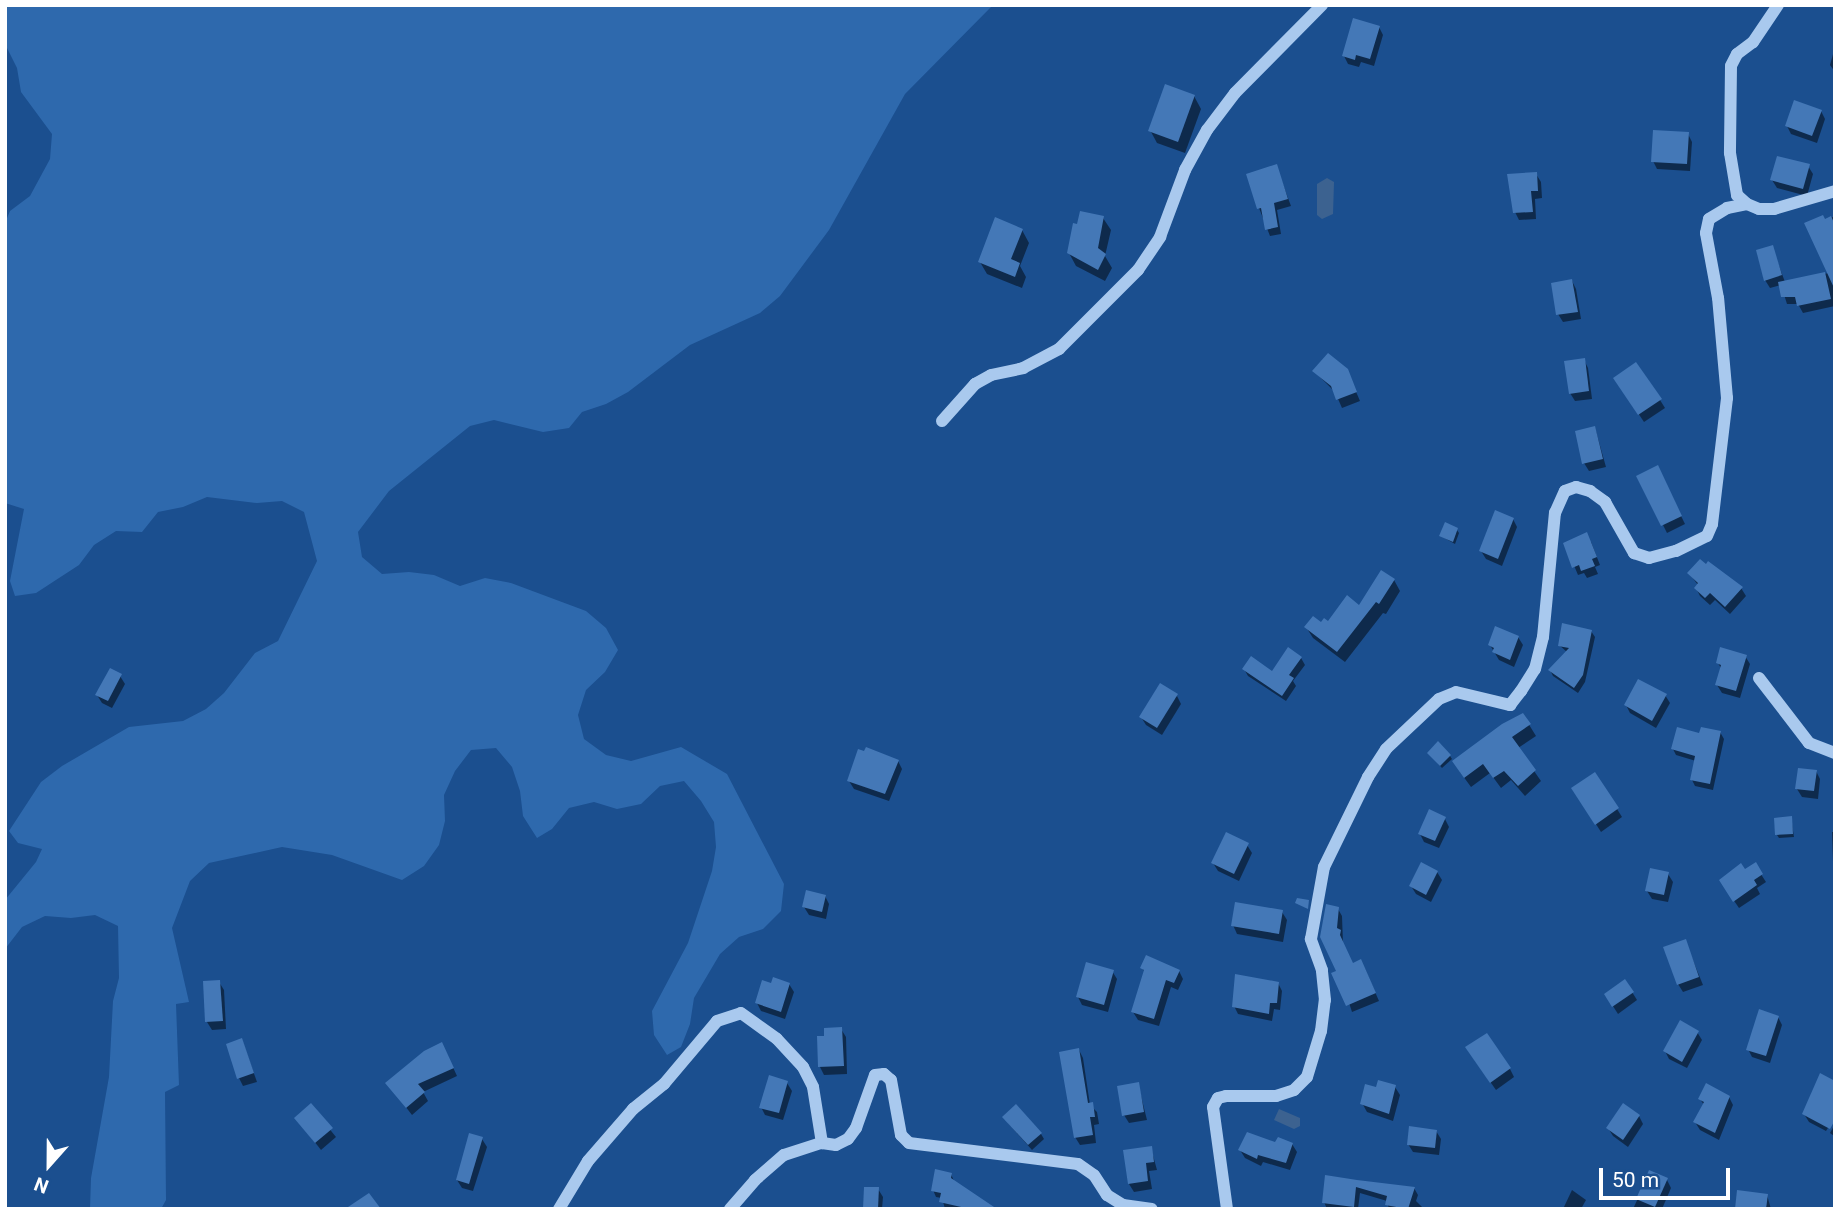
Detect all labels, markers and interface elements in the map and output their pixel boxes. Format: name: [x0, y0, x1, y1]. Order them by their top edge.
north arrow: [14, 1130, 84, 1200]
scale bar: [1602, 1154, 1733, 1198]
text: 50 m: [1612, 1168, 1659, 1192]
text: N: [31, 1172, 52, 1198]

